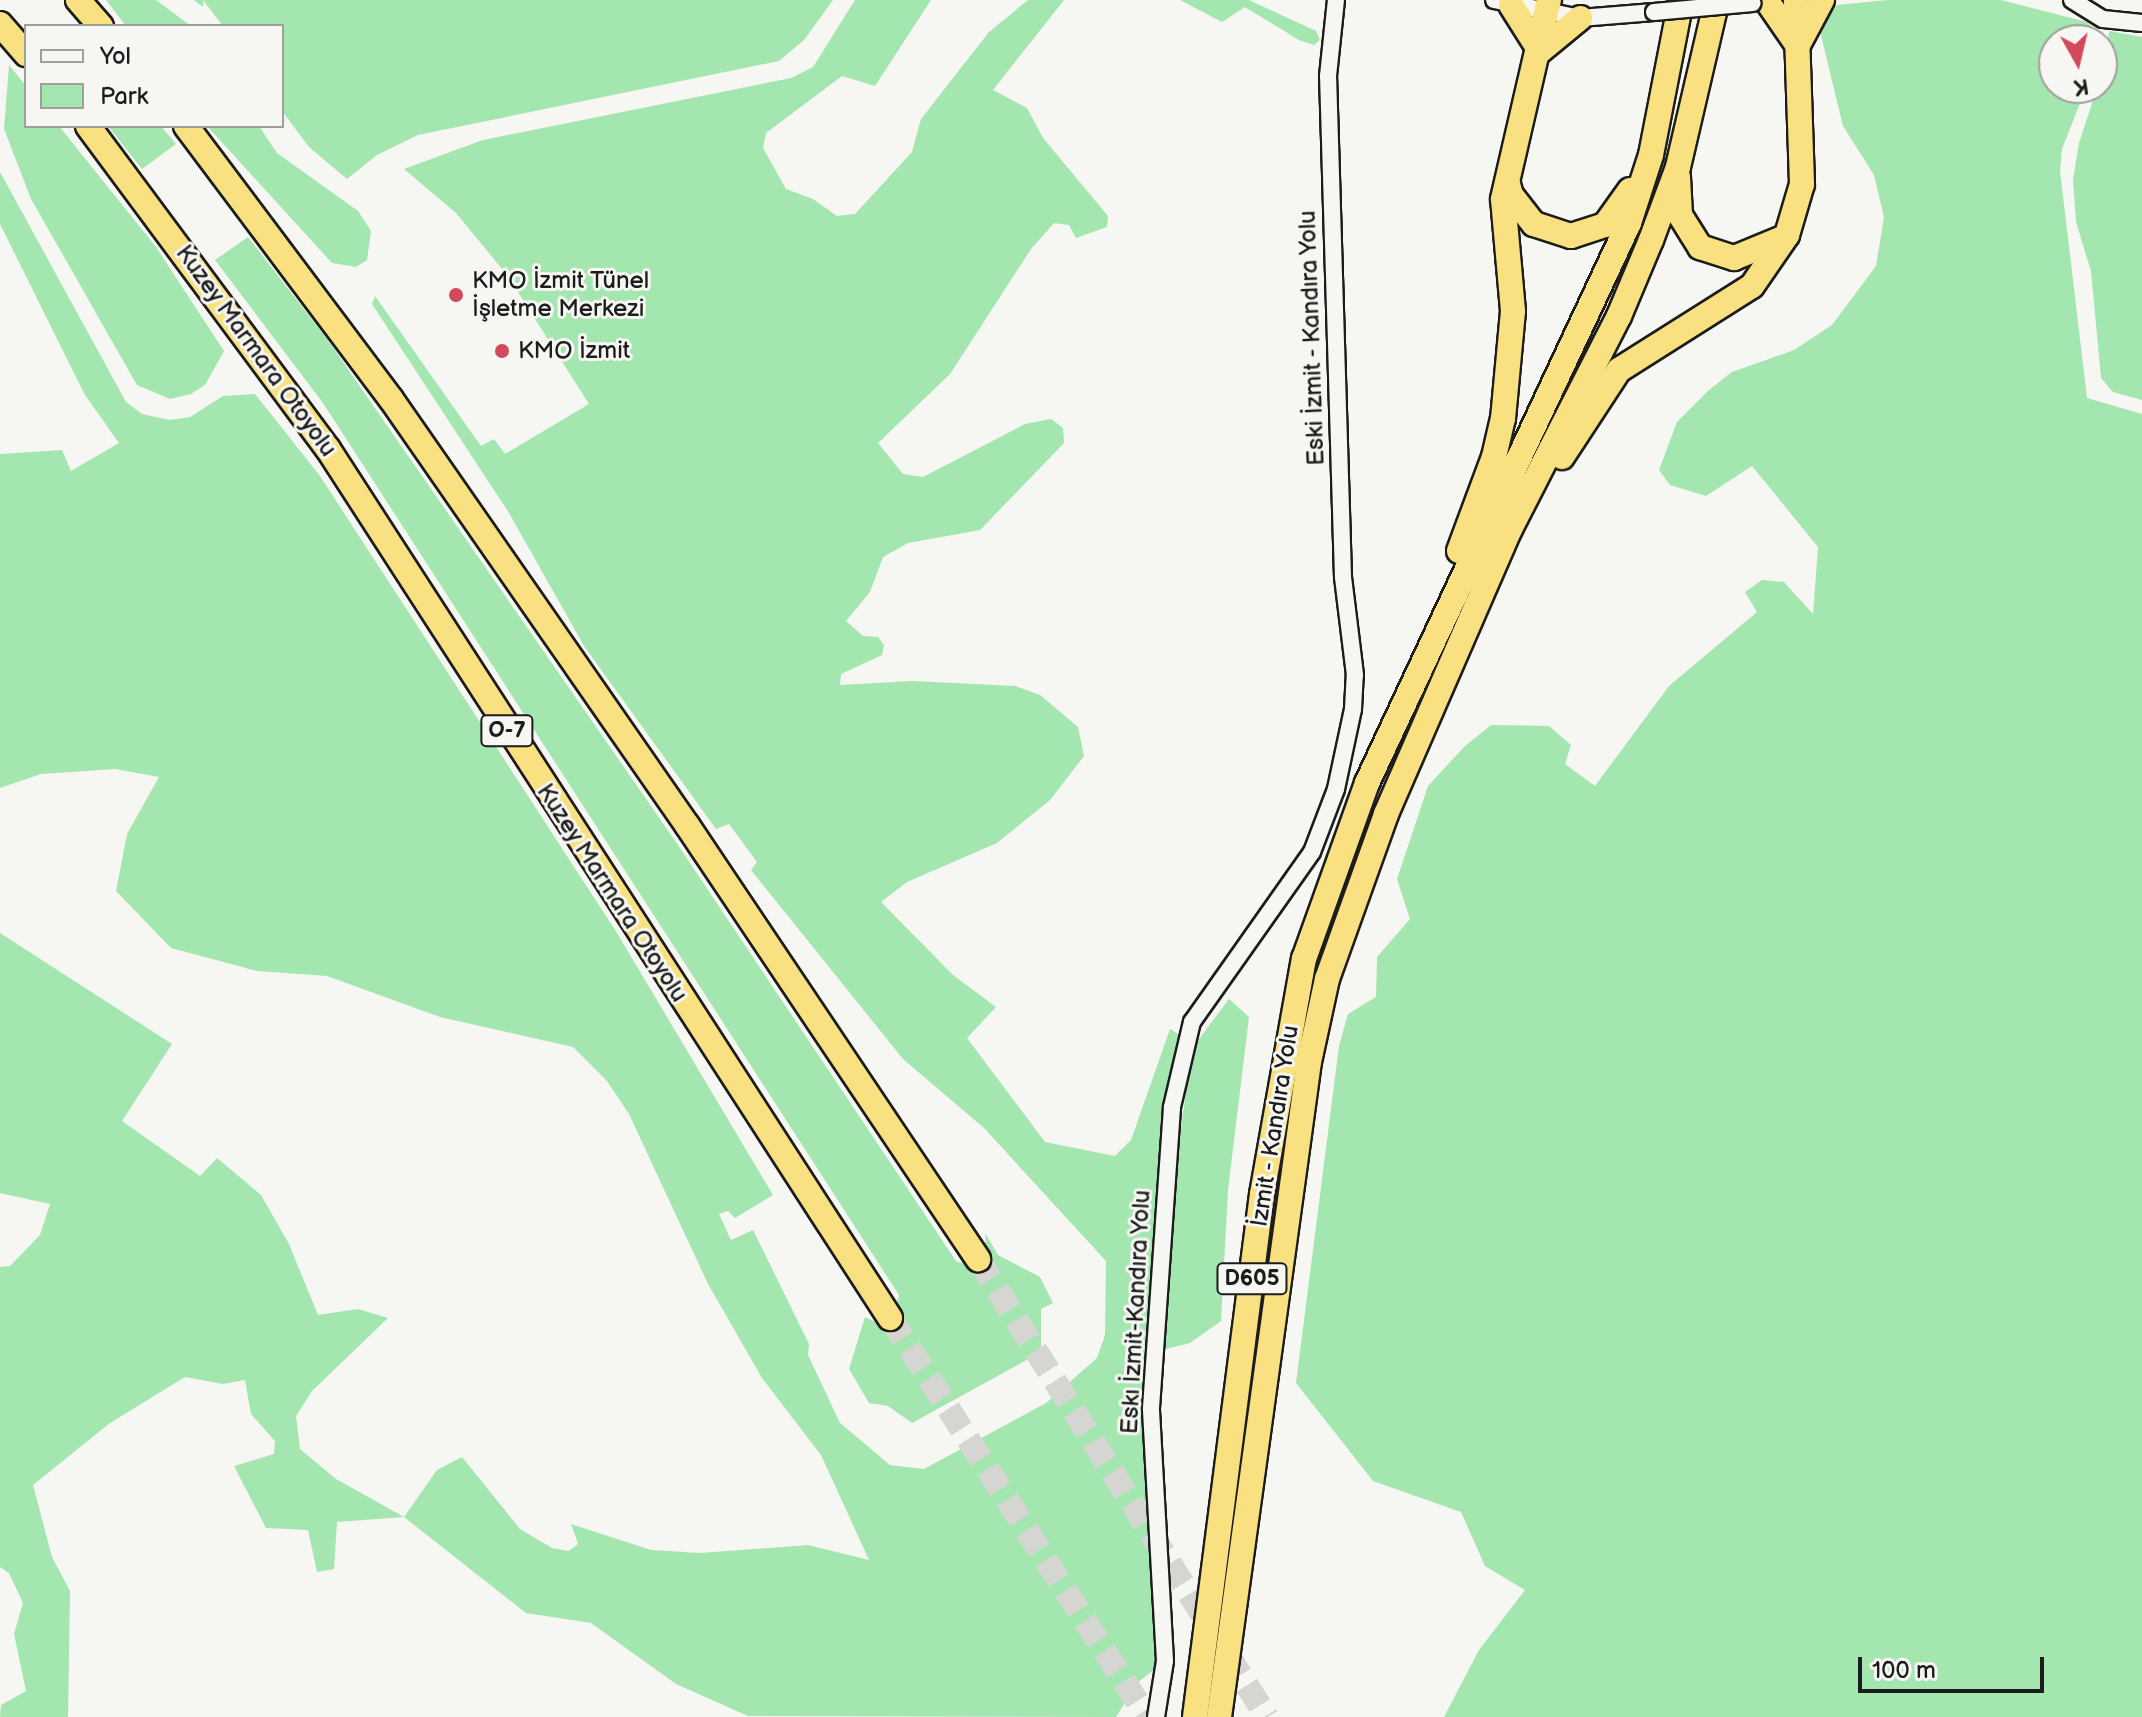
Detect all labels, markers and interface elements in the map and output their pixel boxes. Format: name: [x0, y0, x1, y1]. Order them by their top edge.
legend: [24, 24, 284, 128]
north arrow: [2038, 24, 2118, 104]
text: Yol: [100, 42, 131, 71]
text: K: [2072, 72, 2090, 101]
text: Park: [100, 82, 148, 111]
street label: Eski İzmit - Kandıra Yolu: [1293, 208, 1331, 468]
street label: Kuzey Marmara Otoyolu: [169, 239, 343, 463]
place label: KMO İzmit Tünel İşletme Merkezi: [472, 267, 650, 323]
marker: KMO İzmit Tünel İşletme Merkezi: [447, 286, 465, 304]
place label: KMO İzmit: [518, 337, 630, 365]
marker: KMO İzmit: [493, 342, 511, 360]
road number: O-7: [479, 713, 535, 749]
street label: Kuzey Marmara Otoyolu: [530, 778, 694, 1008]
street label: İzmit - Kandıra Yolu: [1245, 1021, 1305, 1231]
street label: Eskı İzmit-Kandıra Yolu: [1115, 1188, 1157, 1436]
road number: D605: [1216, 1261, 1288, 1297]
scale bar: [1862, 1641, 2048, 1691]
text: 100 m: [1872, 1656, 1936, 1685]

